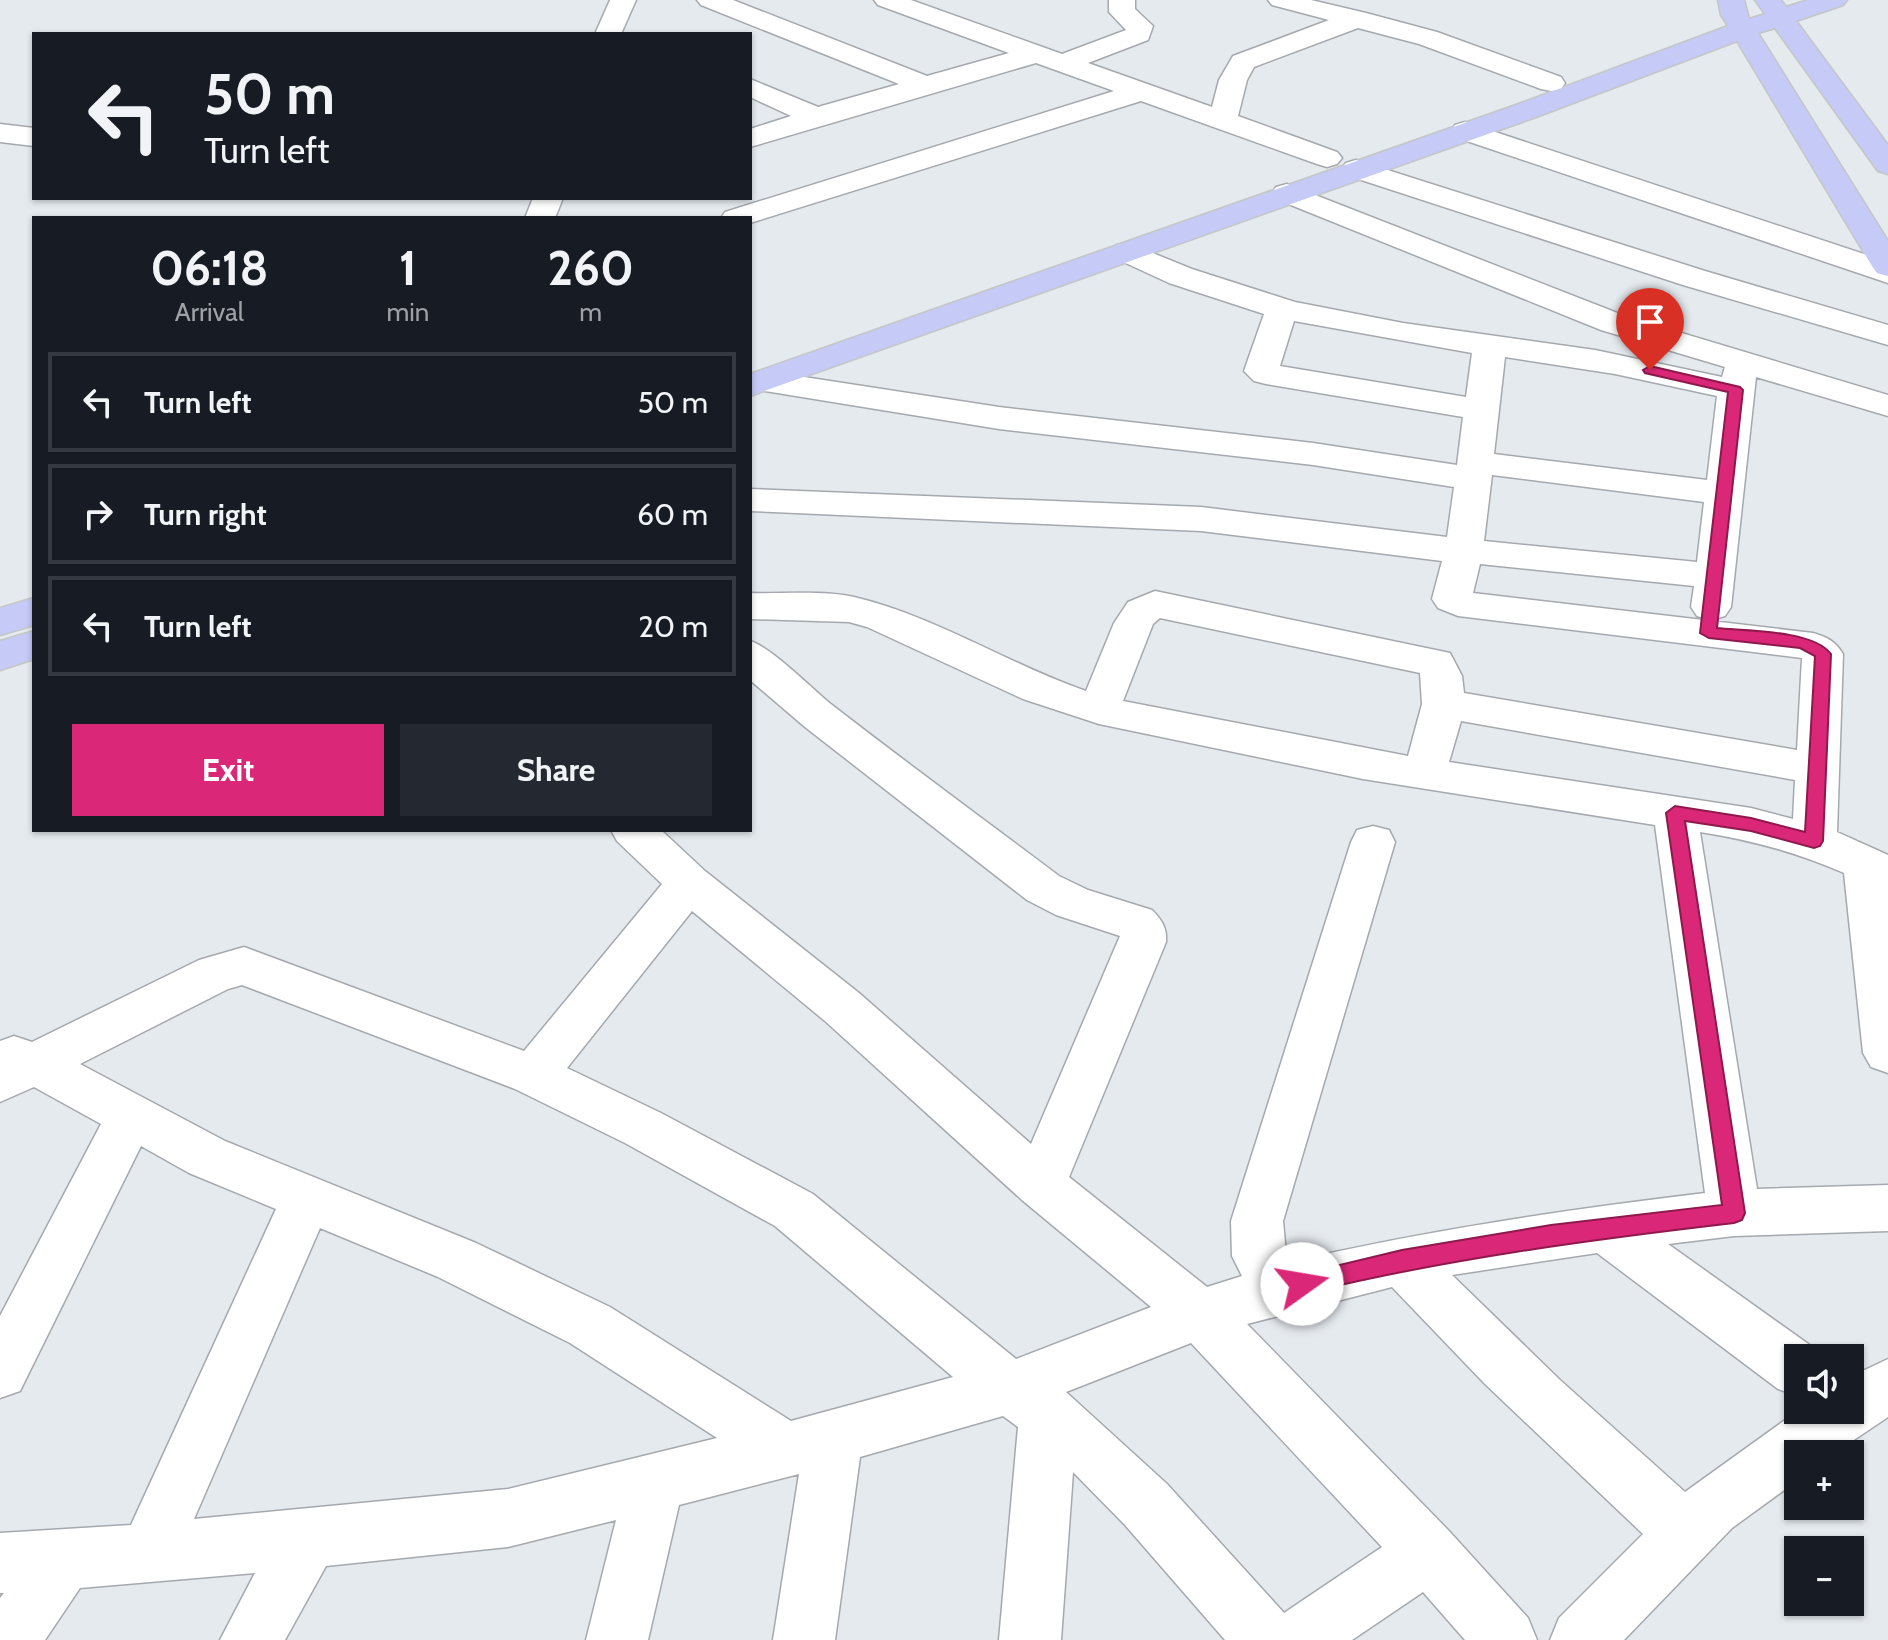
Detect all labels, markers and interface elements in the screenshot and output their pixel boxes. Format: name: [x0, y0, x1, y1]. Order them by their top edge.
text: 50 m: [204, 60, 335, 128]
icon: left: [72, 64, 176, 168]
text: Turn left: [204, 128, 329, 172]
text: 06:18: [150, 239, 268, 297]
text: 1: [399, 239, 417, 297]
text: 260: [548, 239, 634, 297]
pin: [1616, 288, 1684, 370]
text: Arrival: [175, 296, 244, 328]
text: min: [387, 296, 429, 328]
text: m: [579, 296, 602, 328]
icon: arrive: [1628, 300, 1672, 344]
icon: left: [76, 380, 120, 424]
text: Turn left: [144, 384, 252, 421]
text: 50 m: [638, 384, 708, 421]
icon: right: [76, 492, 120, 536]
text: Turn right: [144, 496, 267, 533]
text: 60 m: [637, 496, 708, 533]
icon: left: [76, 604, 120, 648]
text: Turn left: [144, 608, 252, 645]
text: 20 m: [638, 608, 708, 645]
button: Exit: [72, 724, 384, 816]
button: Share: [400, 724, 712, 816]
position arrow: [1260, 1242, 1344, 1326]
map controls: [1784, 1344, 1864, 1616]
button: sound: [1784, 1344, 1864, 1424]
button: +: [1784, 1440, 1864, 1520]
button: −: [1784, 1536, 1864, 1616]

